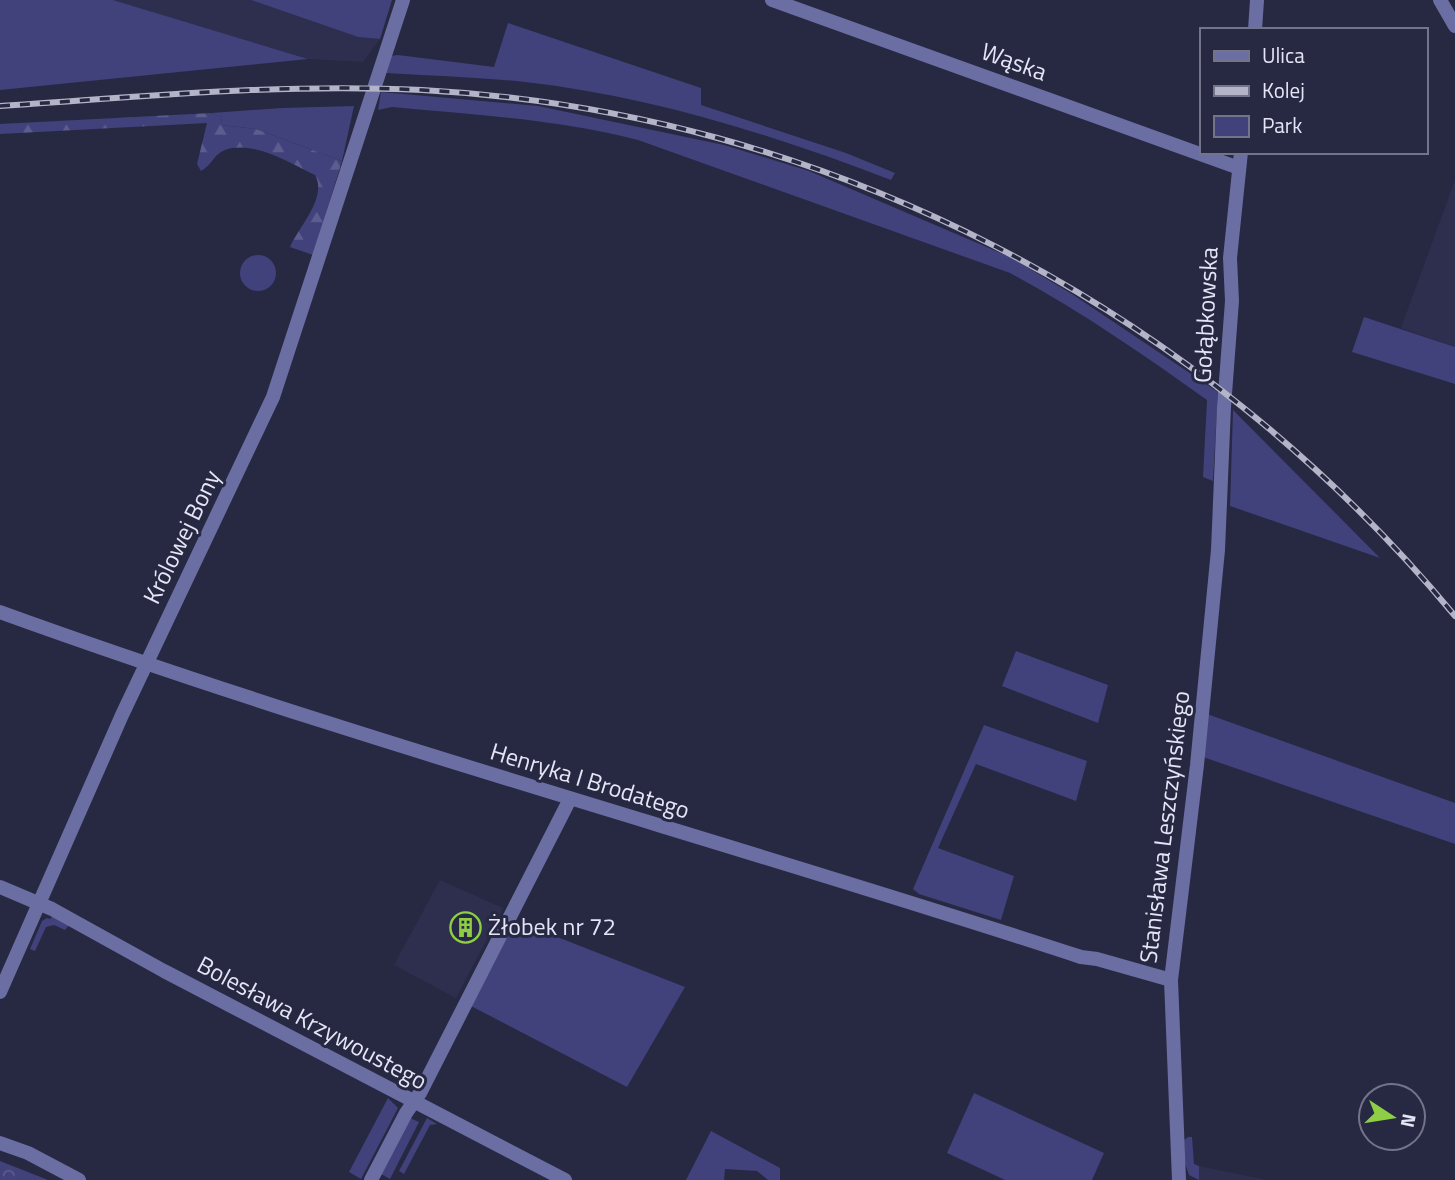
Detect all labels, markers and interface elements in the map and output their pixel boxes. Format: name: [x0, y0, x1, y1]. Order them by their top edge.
legend: [1200, 28, 1427, 154]
street label: Wąska: [976, 33, 1052, 90]
text: Ulica: [1262, 39, 1305, 71]
text: Kolej: [1262, 74, 1305, 106]
text: Park: [1262, 109, 1302, 141]
street label: Gołąbkowska: [1183, 246, 1227, 384]
street label: Królowej Bony: [133, 463, 229, 610]
street label: Stanisława Leszczyńskiego: [1129, 689, 1199, 965]
street label: Henryka I Brodatego: [486, 733, 694, 827]
place label: Żłobek nr 72: [488, 908, 616, 944]
building icon: Żłobek nr 72: [448, 910, 482, 944]
street label: Bolesława Krzywoustego: [191, 946, 434, 1098]
north arrow: [1357, 1082, 1427, 1152]
text: N: [1394, 1111, 1425, 1130]

